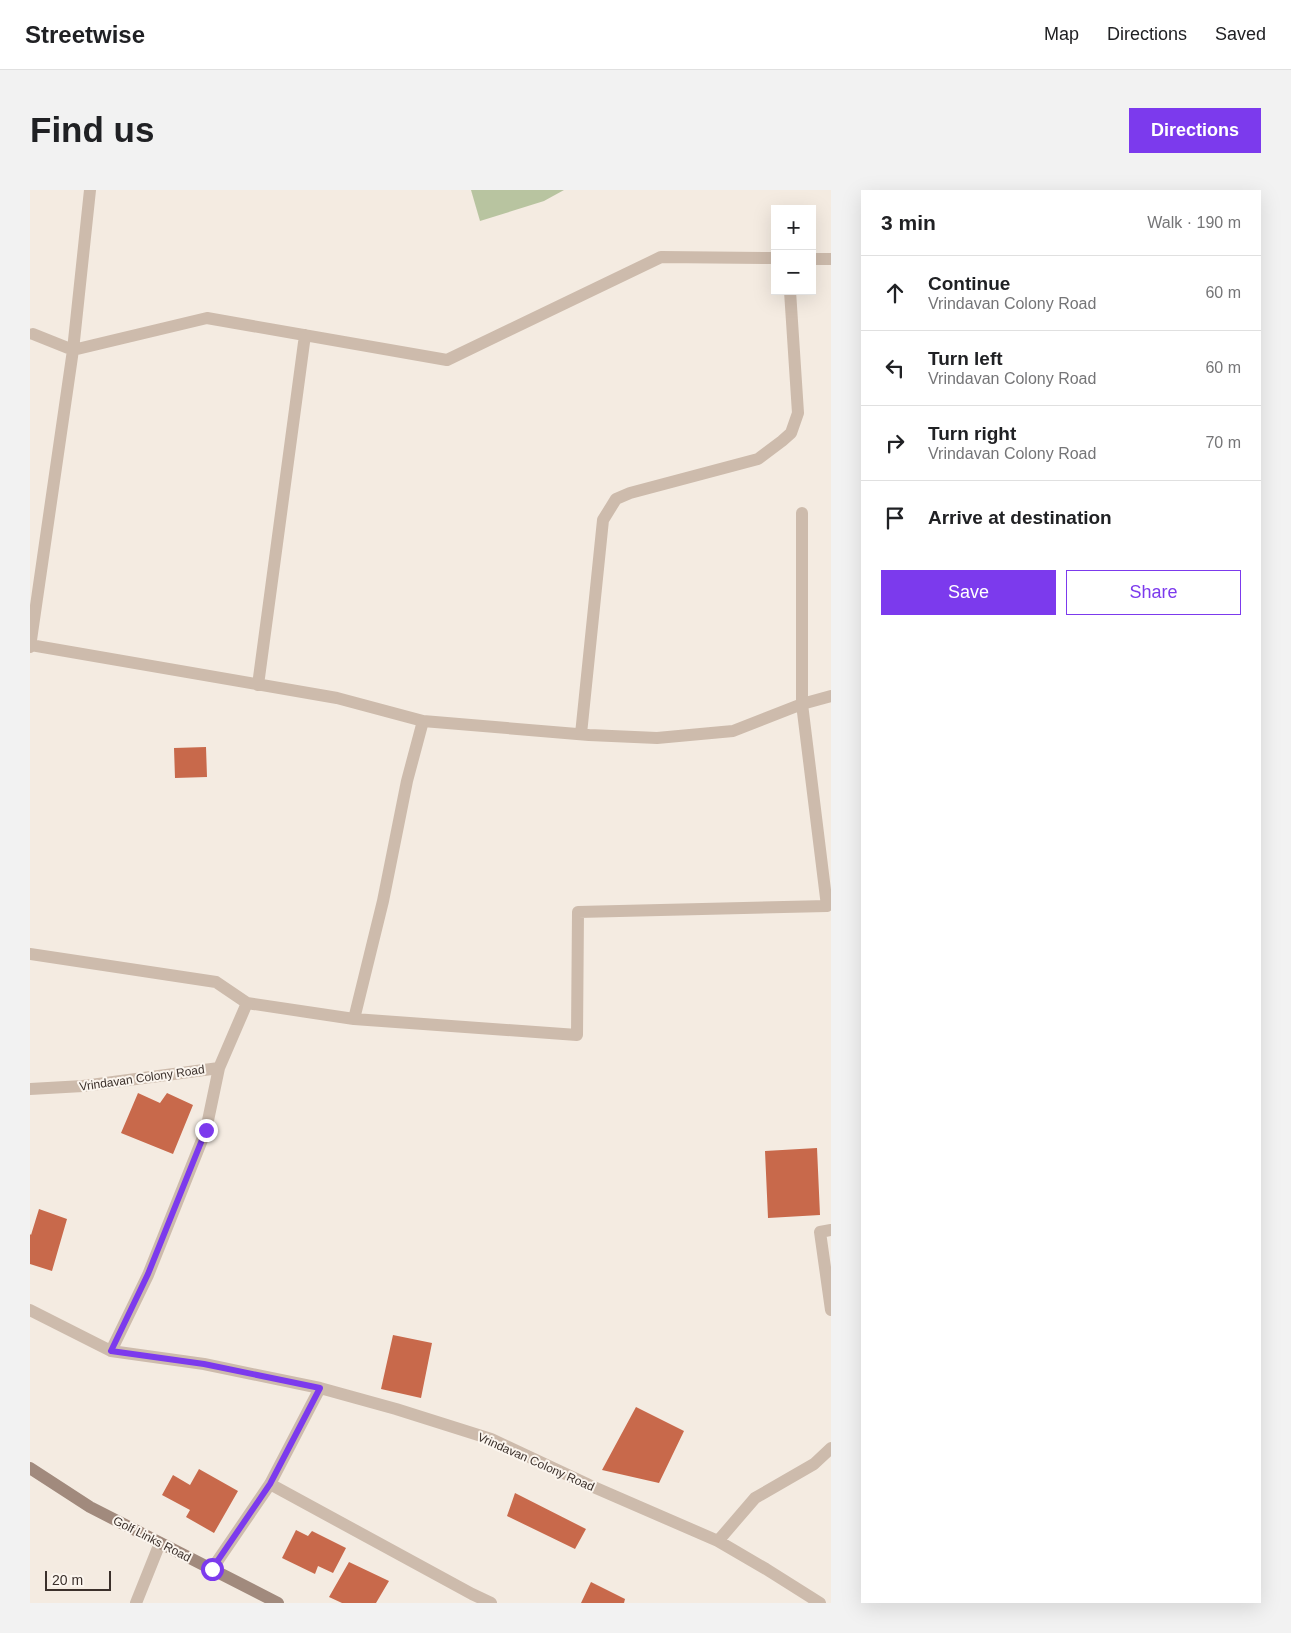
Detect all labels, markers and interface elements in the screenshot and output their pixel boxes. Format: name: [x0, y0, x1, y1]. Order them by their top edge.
text: Streetwise: [25, 21, 145, 48]
text: Map: [1044, 24, 1079, 44]
text: Directions: [1107, 24, 1187, 44]
text: Saved: [1215, 24, 1266, 44]
button: Directions: [1129, 108, 1261, 153]
text: Find us: [30, 110, 154, 149]
map controls: [771, 205, 816, 295]
button: +: [771, 205, 816, 250]
text: 3 min: [881, 211, 936, 234]
text: Walk · 190 m: [1147, 214, 1241, 231]
button: −: [771, 250, 816, 295]
text: Continue: [928, 273, 1010, 294]
icon: ahead: [881, 279, 909, 307]
text: 60 m: [1205, 284, 1241, 301]
text: Vrindavan Colony Road: [928, 295, 1096, 312]
text: Turn left: [928, 348, 1003, 369]
icon: left: [881, 354, 909, 382]
text: 60 m: [1205, 359, 1241, 376]
text: Vrindavan Colony Road: [928, 370, 1096, 387]
text: Turn right: [928, 423, 1016, 444]
icon: right: [881, 429, 909, 457]
text: 70 m: [1205, 434, 1241, 451]
text: Vrindavan Colony Road: [928, 445, 1096, 462]
icon: arrive: [881, 504, 909, 532]
text: Arrive at destination: [928, 507, 1112, 528]
button: Save: [881, 570, 1056, 615]
button: Share: [1066, 570, 1241, 615]
street label: Vrindavan Colony Road: [78, 1062, 206, 1094]
route end: [195, 1119, 218, 1142]
street label: Vrindavan Colony Road: [475, 1430, 597, 1494]
street label: Golf Links Road: [111, 1513, 193, 1565]
route start: [201, 1558, 224, 1581]
scale bar: [45, 1568, 111, 1591]
text: 20 m: [52, 1572, 83, 1588]

